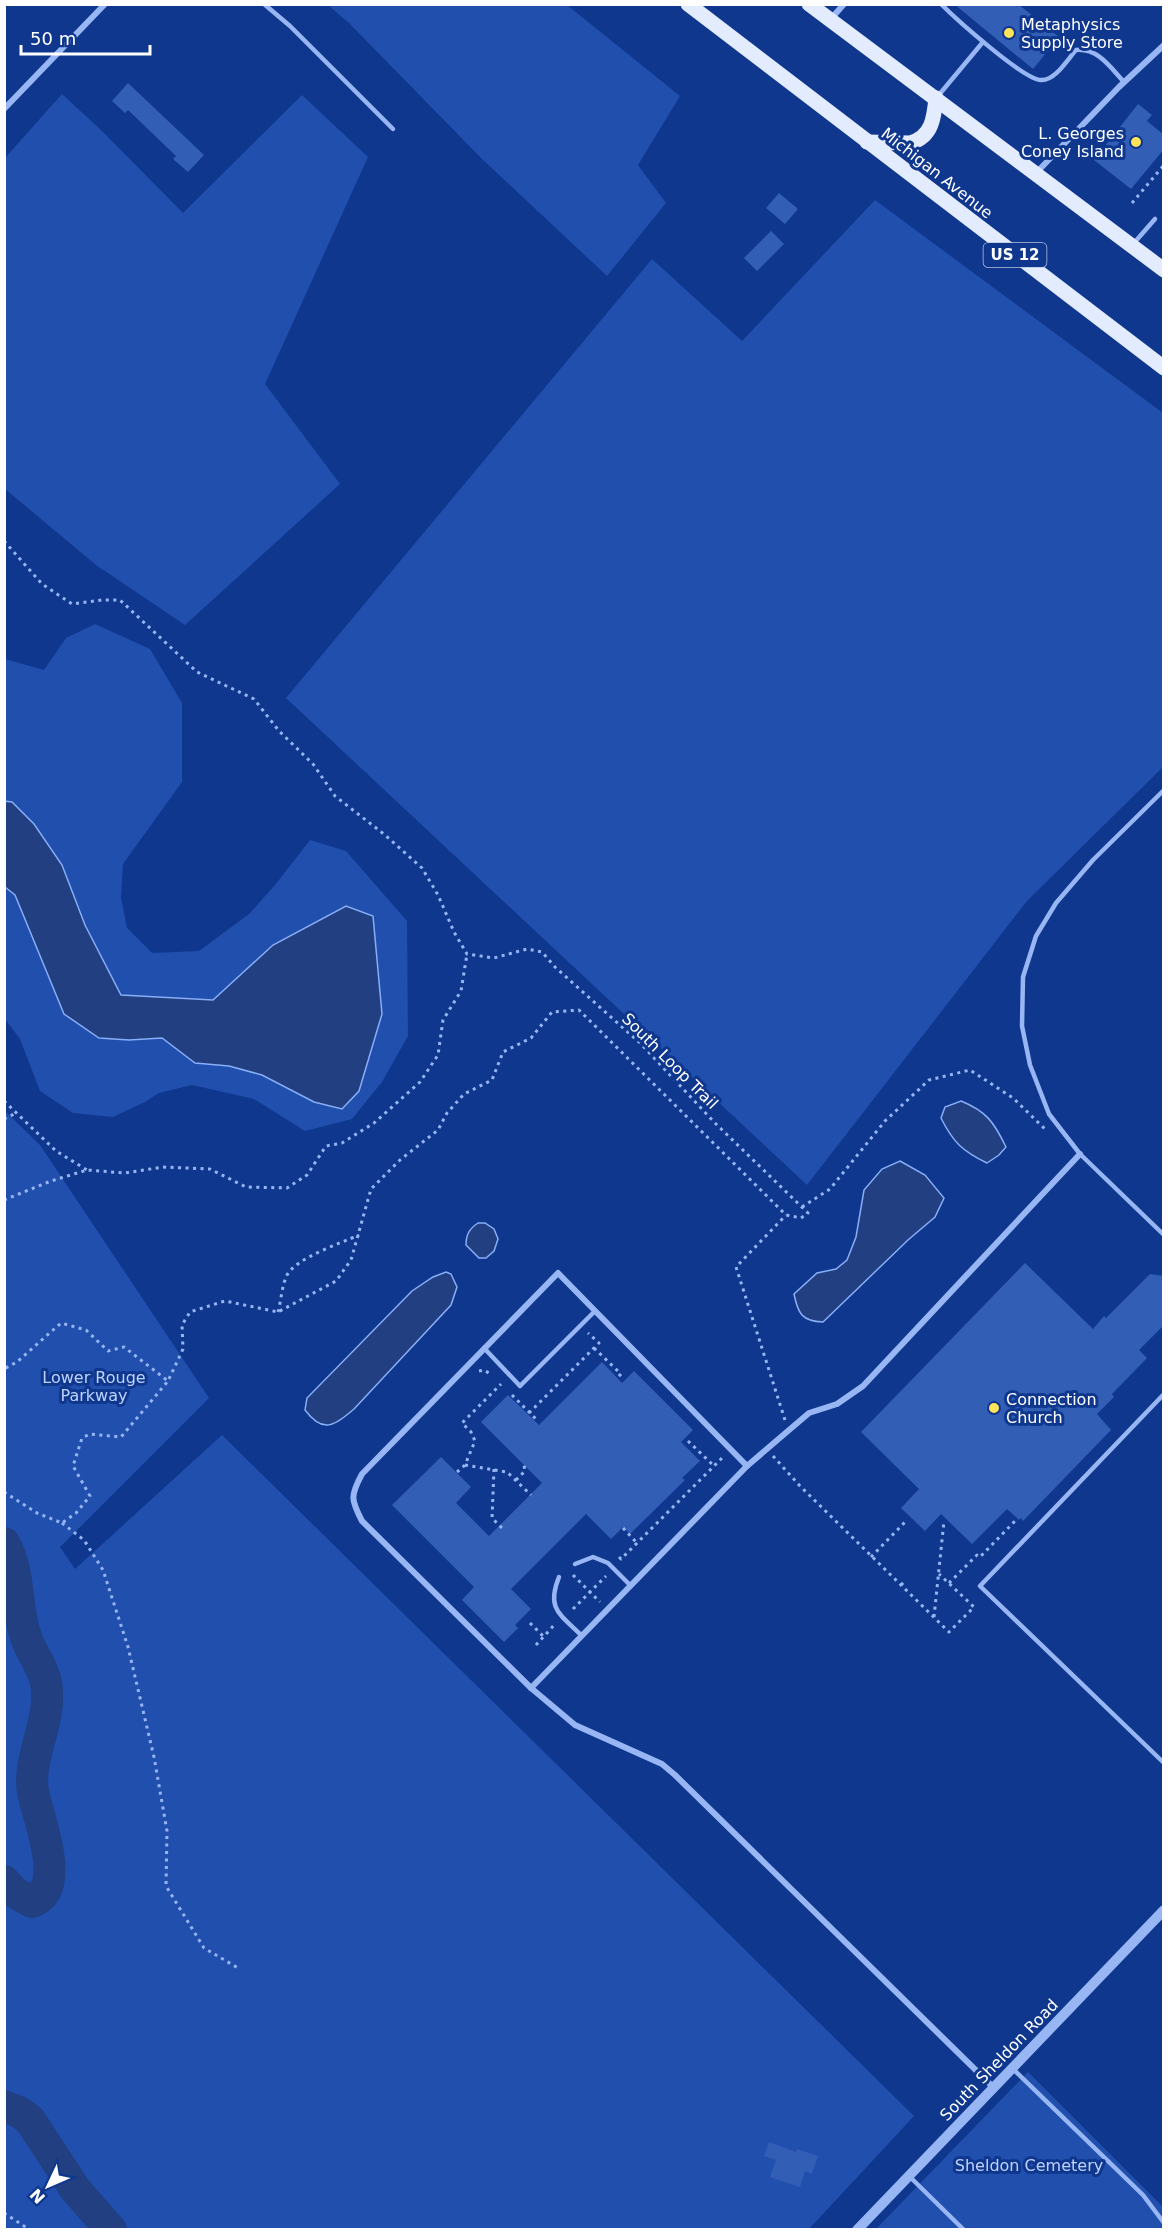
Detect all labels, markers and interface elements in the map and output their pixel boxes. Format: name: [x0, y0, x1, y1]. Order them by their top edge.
place label: Metaphysics Supply Store: [1021, 15, 1123, 52]
scale bar: [21, 18, 150, 56]
marker: Metaphysics Supply Store: [1002, 26, 1016, 40]
text: 50 m: [30, 28, 76, 49]
street label: Michigan Avenue: [877, 124, 997, 222]
place label: L. Georges Coney Island: [1021, 124, 1124, 161]
marker: L. Georges Coney Island: [1129, 135, 1143, 149]
road number: US 12: [984, 243, 1046, 267]
street label: South Loop Trail: [618, 1009, 722, 1113]
park label: Lower Rouge Parkway: [42, 1368, 146, 1405]
place label: Connection Church: [1006, 1390, 1097, 1427]
marker: Connection Church: [987, 1401, 1001, 1415]
street label: South Sheldon Road: [936, 1995, 1062, 2125]
north arrow: [18, 2156, 78, 2216]
park label: Sheldon Cemetery: [955, 2156, 1103, 2175]
text: N: [26, 2185, 49, 2207]

